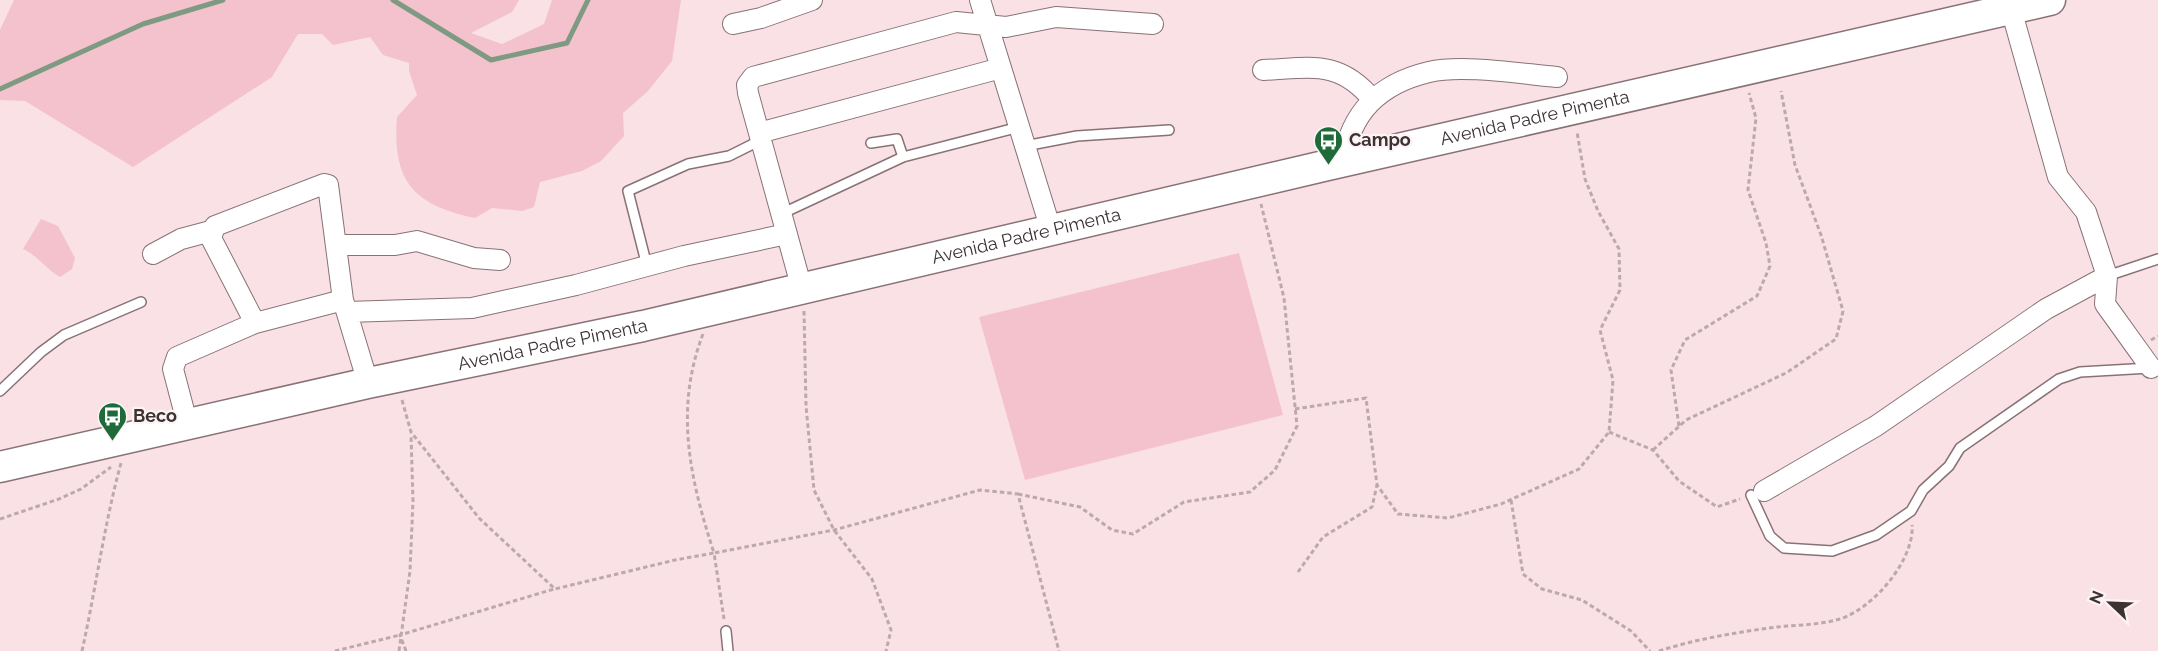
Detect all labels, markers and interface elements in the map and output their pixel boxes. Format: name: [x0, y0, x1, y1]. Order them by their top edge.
street label: Avenida Padre Pimenta: [1438, 86, 1631, 149]
bus stop icon: Campo: [1312, 124, 1344, 166]
place label: Campo: [1349, 129, 1411, 150]
street label: Avenida Padre Pimenta: [930, 203, 1123, 268]
street label: Avenida Padre Pimenta: [456, 314, 649, 374]
bus stop icon: Beco: [96, 400, 128, 442]
place label: Beco: [133, 405, 177, 426]
north arrow: [2080, 573, 2140, 633]
text: N: [2086, 588, 2108, 607]

